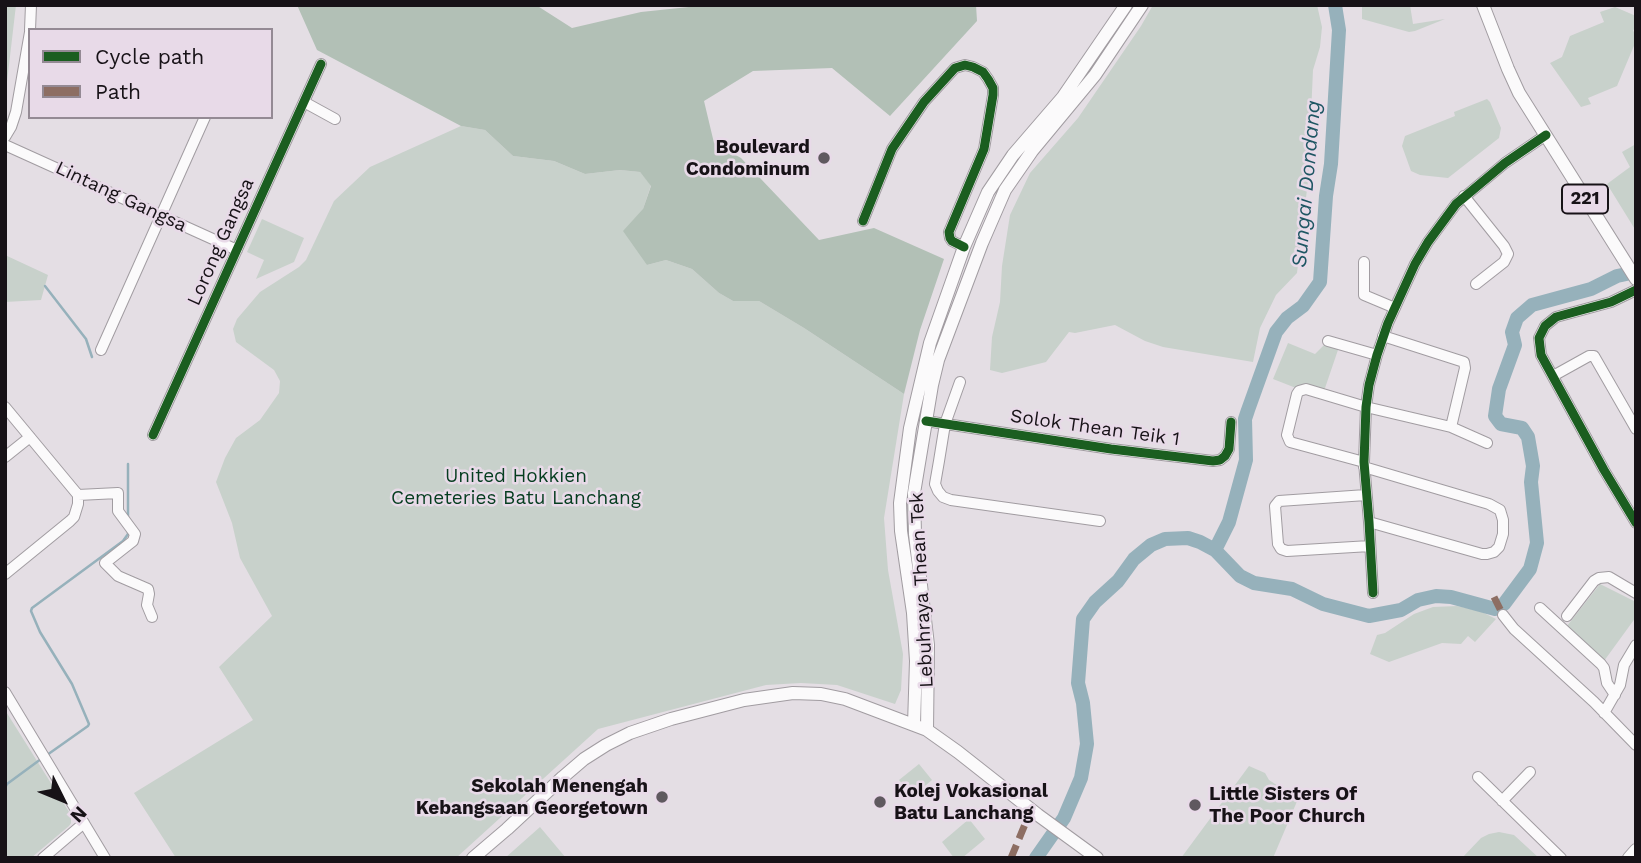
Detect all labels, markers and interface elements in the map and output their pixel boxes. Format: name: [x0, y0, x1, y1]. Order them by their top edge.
legend: [28, 28, 273, 119]
text: Cycle path: [95, 44, 204, 69]
text: Path: [95, 79, 141, 104]
water label: Sungai Dondang: [1287, 99, 1327, 269]
place label: Boulevard Condominum: [686, 136, 810, 180]
marker: Boulevard Condominum: [816, 150, 832, 166]
street label: Lintang Gangsa: [52, 157, 190, 237]
street label: Lorong Gangsa: [183, 175, 259, 309]
road number: 221: [1562, 184, 1608, 214]
street label: Solok Thean Teik 1: [1009, 405, 1181, 451]
park label: United Hokkien Cemeteries Batu Lanchang: [391, 465, 641, 509]
street label: Lebuhraya Thean Tek: [905, 492, 939, 688]
north arrow: [28, 765, 98, 835]
place label: Sekolah Menengah Kebangsaan Georgetown: [416, 775, 648, 819]
place label: Kolej Vokasional Batu Lanchang: [894, 780, 1048, 824]
place label: Little Sisters Of The Poor Church: [1209, 783, 1365, 827]
marker: Sekolah Menengah Kebangsaan Georgetown: [654, 789, 670, 805]
marker: Kolej Vokasional Batu Lanchang: [872, 794, 888, 810]
marker: Little Sisters Of The Poor Church: [1187, 797, 1203, 813]
text: N: [66, 802, 92, 828]

